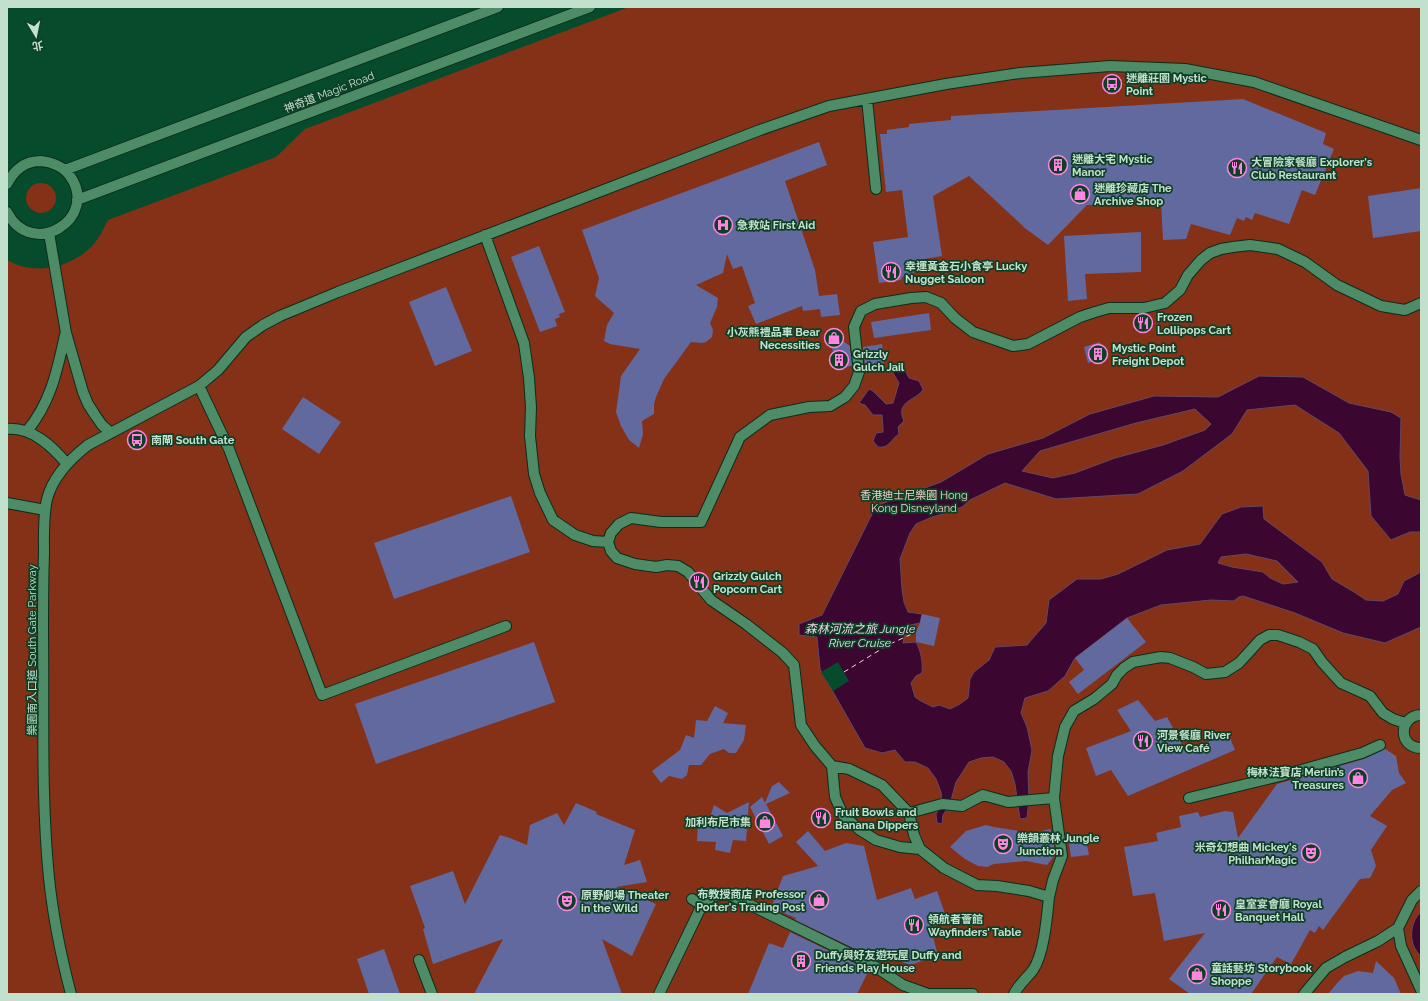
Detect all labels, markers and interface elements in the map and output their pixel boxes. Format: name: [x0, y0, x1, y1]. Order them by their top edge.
north arrow: [16, 16, 56, 56]
text: 北: [31, 38, 44, 53]
street label: 神奇道 Magic Road: [282, 69, 376, 116]
place label: 迷離莊園 Mystic Point: [1126, 72, 1207, 98]
bus stop icon: 迷離莊園 Mystic Point: [1101, 73, 1123, 95]
place label: 迷離大宅 Mystic Manor: [1072, 153, 1153, 179]
building icon: 迷離大宅 Mystic Manor: [1047, 154, 1069, 176]
place label: 大冒險家餐廳 Explorer's Club Restaurant: [1251, 156, 1373, 182]
restaurant icon: 大冒險家餐廳 Explorer's Club Restaurant: [1226, 157, 1248, 179]
place label: 迷離珍藏店 The Archive Shop: [1094, 182, 1172, 208]
shop icon: 迷離珍藏店 The Archive Shop: [1069, 183, 1091, 205]
hospital icon: 急救站 First Aid: [712, 214, 734, 236]
place label: 急救站 First Aid: [737, 219, 815, 232]
place label: 幸運黃金石小食亭 Lucky Nugget Saloon: [905, 260, 1027, 286]
restaurant icon: 幸運黃金石小食亭 Lucky Nugget Saloon: [880, 261, 902, 283]
place label: Frozen Lollipops Cart: [1157, 311, 1232, 337]
restaurant icon: Frozen Lollipops Cart: [1132, 312, 1154, 334]
place label: 小灰熊禮品車 Bear Necessities: [727, 326, 821, 352]
shop icon: 小灰熊禮品車 Bear Necessities: [823, 327, 845, 349]
place label: Mystic Point Freight Depot: [1112, 342, 1185, 368]
building icon: Mystic Point Freight Depot: [1087, 343, 1109, 365]
place label: Grizzly Gulch Jail: [853, 348, 905, 374]
building icon: Grizzly Gulch Jail: [828, 349, 850, 371]
bus stop icon: 南閘 South Gate: [126, 429, 148, 451]
place label: 南閘 South Gate: [151, 434, 235, 447]
park label: 香港迪士尼樂園 Hong Kong Disneyland: [860, 489, 968, 515]
street label: 樂園南入口道 South Gate Parkway: [26, 564, 39, 736]
place label: Grizzly Gulch Popcorn Cart: [713, 570, 783, 596]
restaurant icon: Grizzly Gulch Popcorn Cart: [688, 571, 710, 593]
water label: 森林河流之旅 Jungle River Cruise: [805, 622, 916, 650]
place label: 河景餐廳 River View Café: [1157, 729, 1231, 755]
restaurant icon: 河景餐廳 River View Café: [1132, 730, 1154, 752]
place label: 梅林法寶店 Merlin’s Treasures: [1247, 766, 1345, 792]
shop icon: 梅林法寶店 Merlin’s Treasures: [1347, 767, 1369, 789]
place label: Fruit Bowls and Banana Dippers: [835, 806, 919, 832]
restaurant icon: Fruit Bowls and Banana Dippers: [810, 807, 832, 829]
shop icon: 加利布尼市集: [754, 811, 776, 833]
place label: 加利布尼市集: [685, 816, 751, 829]
place label: 樂韻叢林 Jungle Junction: [1017, 832, 1100, 858]
theatre icon: 樂韻叢林 Jungle Junction: [992, 833, 1014, 855]
place label: 米奇幻想曲 Mickey's PhilharMagic: [1195, 841, 1298, 867]
theatre icon: 米奇幻想曲 Mickey's PhilharMagic: [1300, 842, 1322, 864]
place label: 布教授商店 Professor Porter's Trading Post: [696, 888, 806, 914]
place label: 原野劇場 Theater in the Wild: [581, 889, 670, 915]
shop icon: 布教授商店 Professor Porter's Trading Post: [808, 889, 830, 911]
theatre icon: 原野劇場 Theater in the Wild: [556, 890, 578, 912]
place label: 皇室宴會廳 Royal Banquet Hall: [1235, 898, 1322, 924]
restaurant icon: 皇室宴會廳 Royal Banquet Hall: [1210, 899, 1232, 921]
place label: 領航者薈館 Wayfinders' Table: [928, 913, 1022, 939]
restaurant icon: 領航者薈館 Wayfinders' Table: [903, 914, 925, 936]
place label: Duffy與好友遊玩屋 Duffy and Friends Play House: [815, 949, 962, 975]
building icon: Duffy與好友遊玩屋 Duffy and Friends Play House: [790, 950, 812, 972]
place label: 童話藝坊 Storybook Shoppe: [1211, 962, 1313, 988]
shop icon: 童話藝坊 Storybook Shoppe: [1186, 963, 1208, 985]

